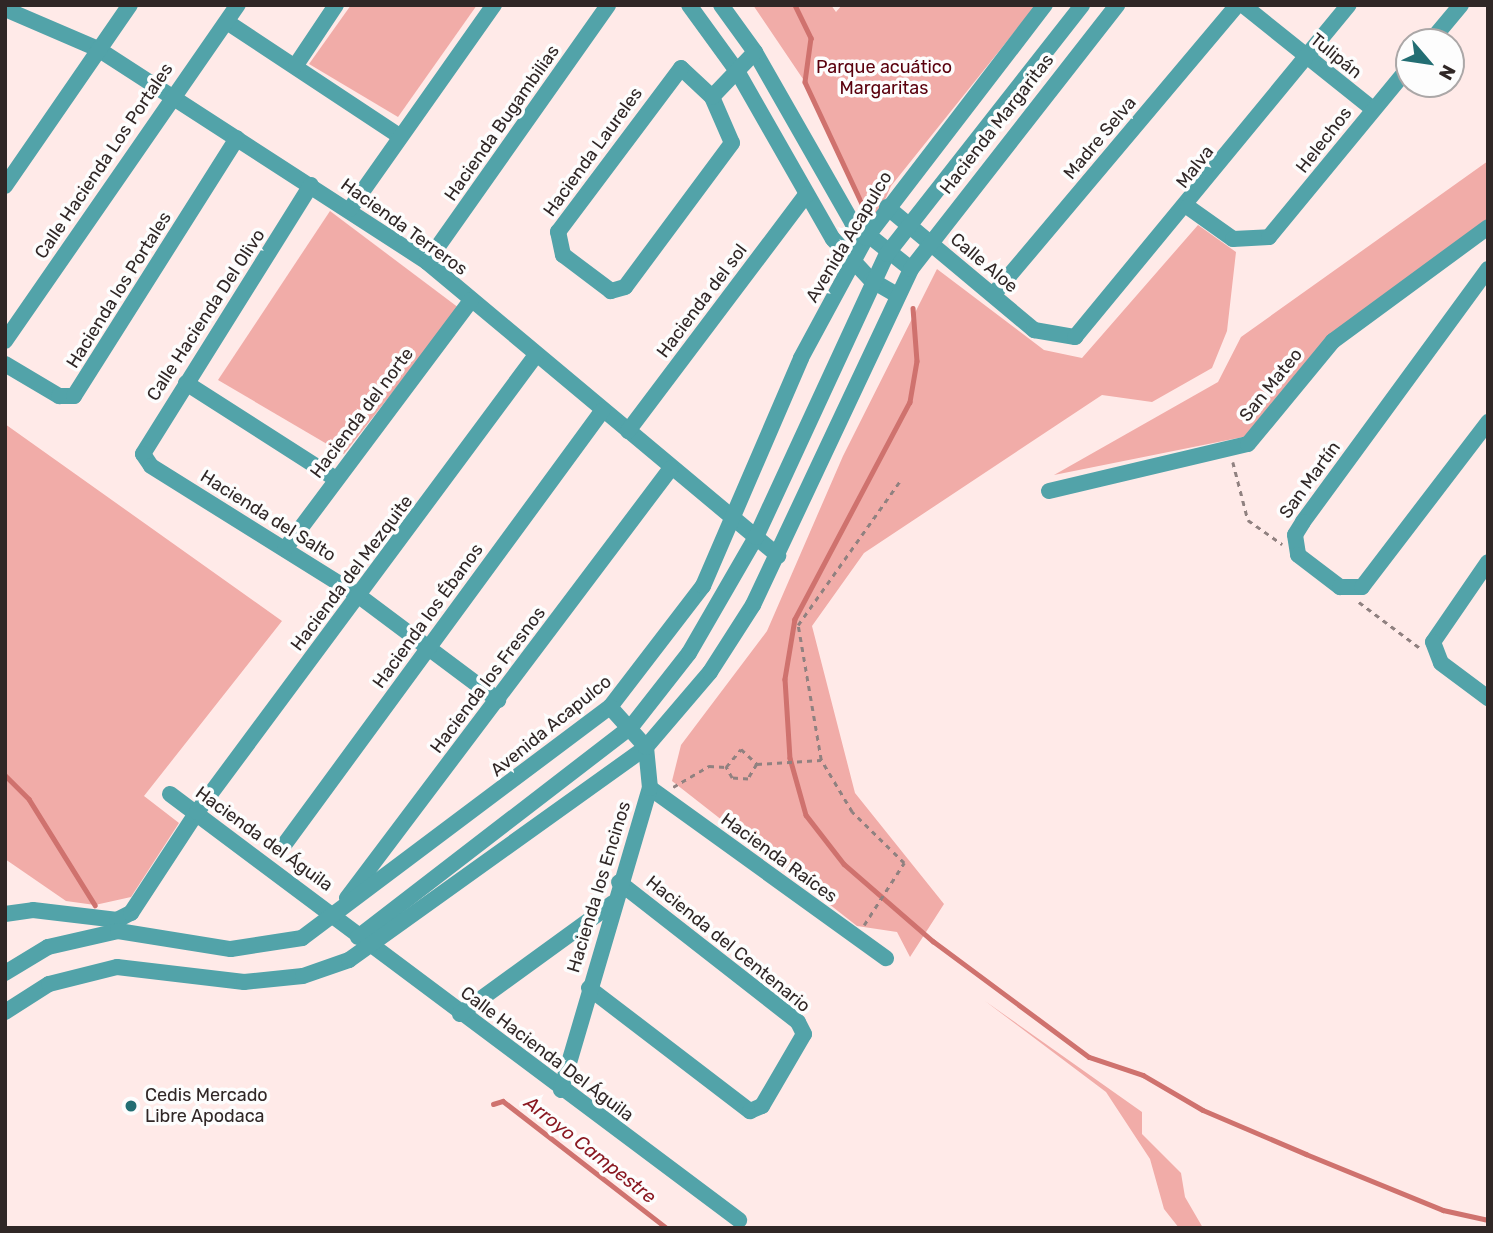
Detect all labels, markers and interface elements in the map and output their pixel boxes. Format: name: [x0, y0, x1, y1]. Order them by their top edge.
north arrow: [1395, 28, 1465, 98]
street label: Tulipán: [1306, 29, 1366, 83]
street label: Hacienda Bugambilias: [440, 41, 564, 205]
street label: Hacienda Margaritas: [936, 50, 1058, 198]
park label: Parque acuático Margaritas: [816, 57, 952, 100]
street label: Calle Hacienda Los Portales: [30, 59, 178, 263]
text: N: [1434, 61, 1460, 84]
street label: Hacienda Laureles: [539, 83, 647, 221]
street label: Madre Selva: [1059, 92, 1141, 184]
street label: Helechos: [1292, 103, 1356, 177]
street label: Malva: [1172, 141, 1218, 193]
street label: Avenida Acapulco: [801, 167, 897, 307]
street label: Hacienda Terreros: [336, 174, 472, 280]
street label: Hacienda los Portales: [62, 208, 176, 372]
street label: Calle Hacienda Del Olivo: [142, 225, 270, 405]
street label: Calle Aloe: [946, 228, 1022, 298]
street label: Hacienda del sol: [652, 240, 752, 362]
street label: Hacienda del norte: [306, 343, 418, 483]
street label: San Mateo: [1235, 344, 1307, 426]
street label: San Martín: [1275, 437, 1345, 523]
street label: Hacienda del Salto: [196, 466, 340, 566]
street label: Hacienda del Mezquite: [286, 491, 418, 655]
street label: Hacienda los Ébanos: [368, 540, 488, 692]
street label: Hacienda los Fresnos: [426, 602, 550, 758]
street label: Avenida Acapulco: [486, 671, 616, 781]
street label: Hacienda del Águila: [191, 782, 337, 896]
street label: Hacienda los Encinos: [563, 799, 635, 975]
street label: Hacienda Raíces: [717, 809, 841, 907]
street label: Hacienda del Centenario: [642, 871, 814, 1017]
street label: Calle Hacienda Del Águila: [456, 982, 638, 1126]
place label: Cedis Mercado Libre Apodaca: [145, 1085, 268, 1128]
water label: Arroyo Campestre: [520, 1092, 660, 1208]
marker: Cedis Mercado Libre Apodaca: [123, 1098, 139, 1114]

